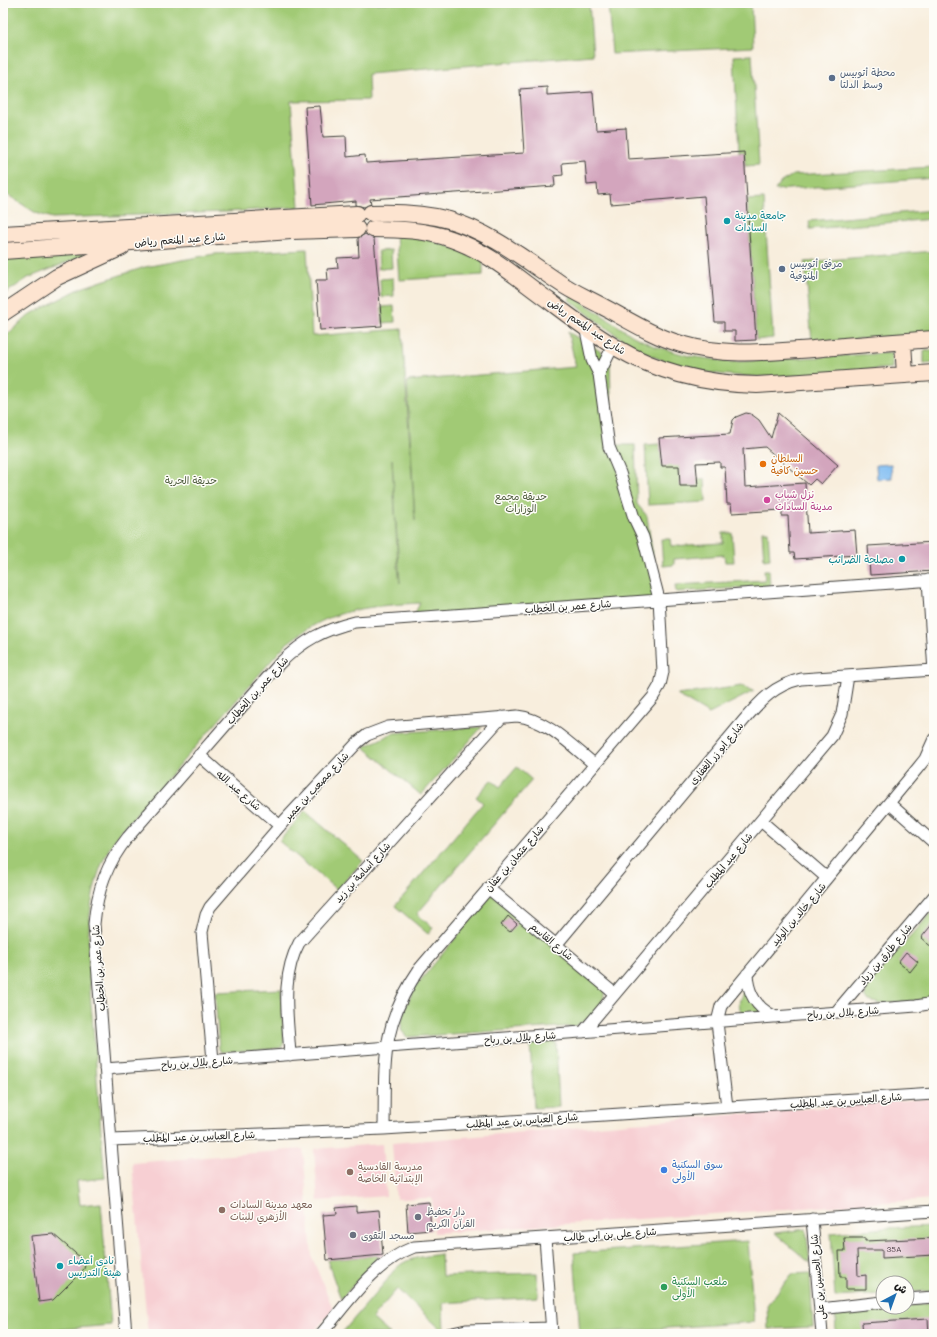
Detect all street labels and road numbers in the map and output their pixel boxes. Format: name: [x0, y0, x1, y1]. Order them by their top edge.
street label: شارع عبد المنعم رياض: [134, 229, 226, 250]
street label: شارع عبد المنعم رياض: [545, 295, 629, 358]
street label: شارع عمر بن الخطاب: [524, 596, 612, 617]
street label: شارع عمر بن الخطاب: [223, 653, 292, 728]
street label: شارع ابو زر الغفارى: [686, 719, 747, 788]
street label: شارع مصعب بن عمير: [280, 749, 352, 825]
street label: شارع عبد الله: [213, 767, 265, 814]
street label: شارع عثمان بن عفان: [481, 822, 548, 895]
street label: شارع عبد المطلب: [701, 829, 756, 891]
street label: شارع أسامة بن زيد: [331, 838, 394, 906]
street label: شارع خالد بن الوليد: [767, 879, 830, 949]
street label: شارع القاسم: [527, 919, 577, 964]
street label: شارع طارق بن زياد: [855, 920, 916, 988]
street label: شارع عمر بن الخطاب: [88, 924, 109, 1012]
street label: شارع بلال بن رباح: [807, 1002, 880, 1022]
street label: شارع بلال بن رباح: [484, 1027, 557, 1047]
street label: شارع بلال بن رباح: [161, 1052, 234, 1072]
street label: شارع العباس بن عبد المطلب: [790, 1089, 903, 1112]
street label: شارع العباس بن عبد المطلب: [466, 1109, 579, 1132]
street label: شارع العباس بن عبد المطلب: [143, 1127, 256, 1146]
street label: شارع على بن ابى طالب: [563, 1224, 657, 1245]
street label: شارع الحسين بن على: [806, 1233, 829, 1320]

